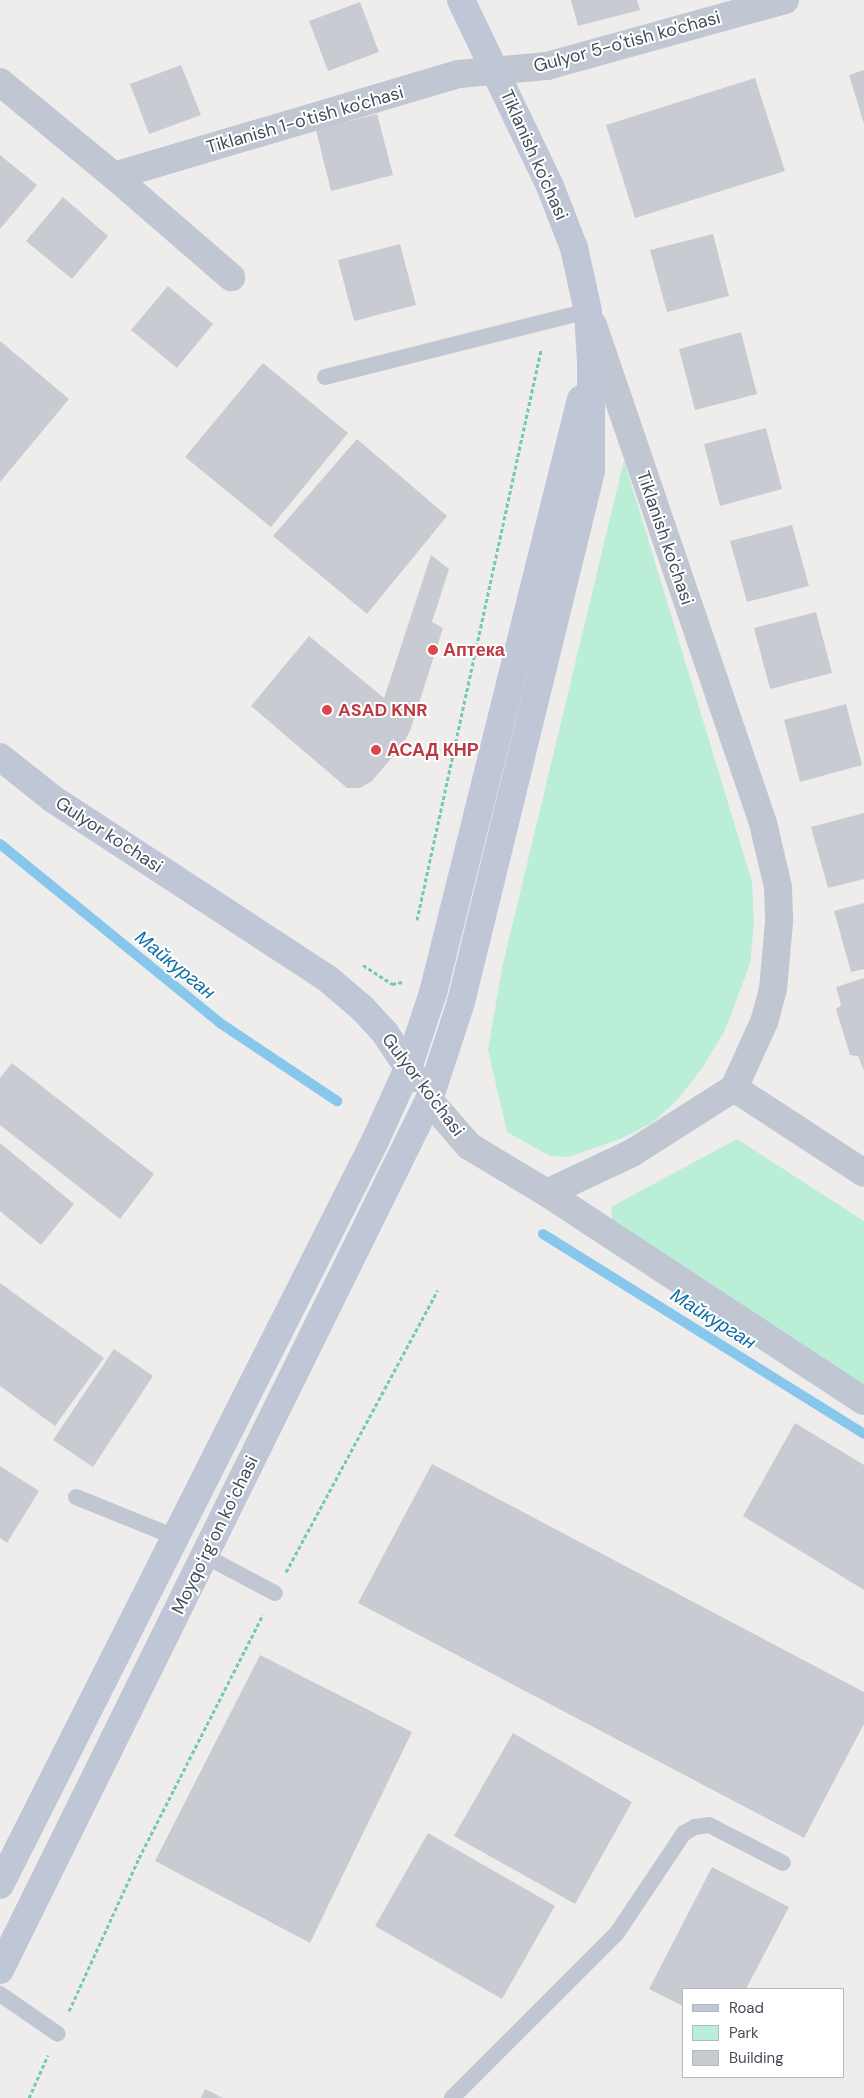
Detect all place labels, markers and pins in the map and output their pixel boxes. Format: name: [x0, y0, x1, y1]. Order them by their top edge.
place label: Аптека: [443, 639, 505, 661]
marker: Аптека: [427, 644, 439, 656]
place label: ASAD KNR: [338, 699, 428, 721]
marker: ASAD KNR: [320, 703, 334, 717]
place label: АСАД КНР: [387, 739, 479, 761]
marker: АСАД КНР: [369, 743, 383, 757]

